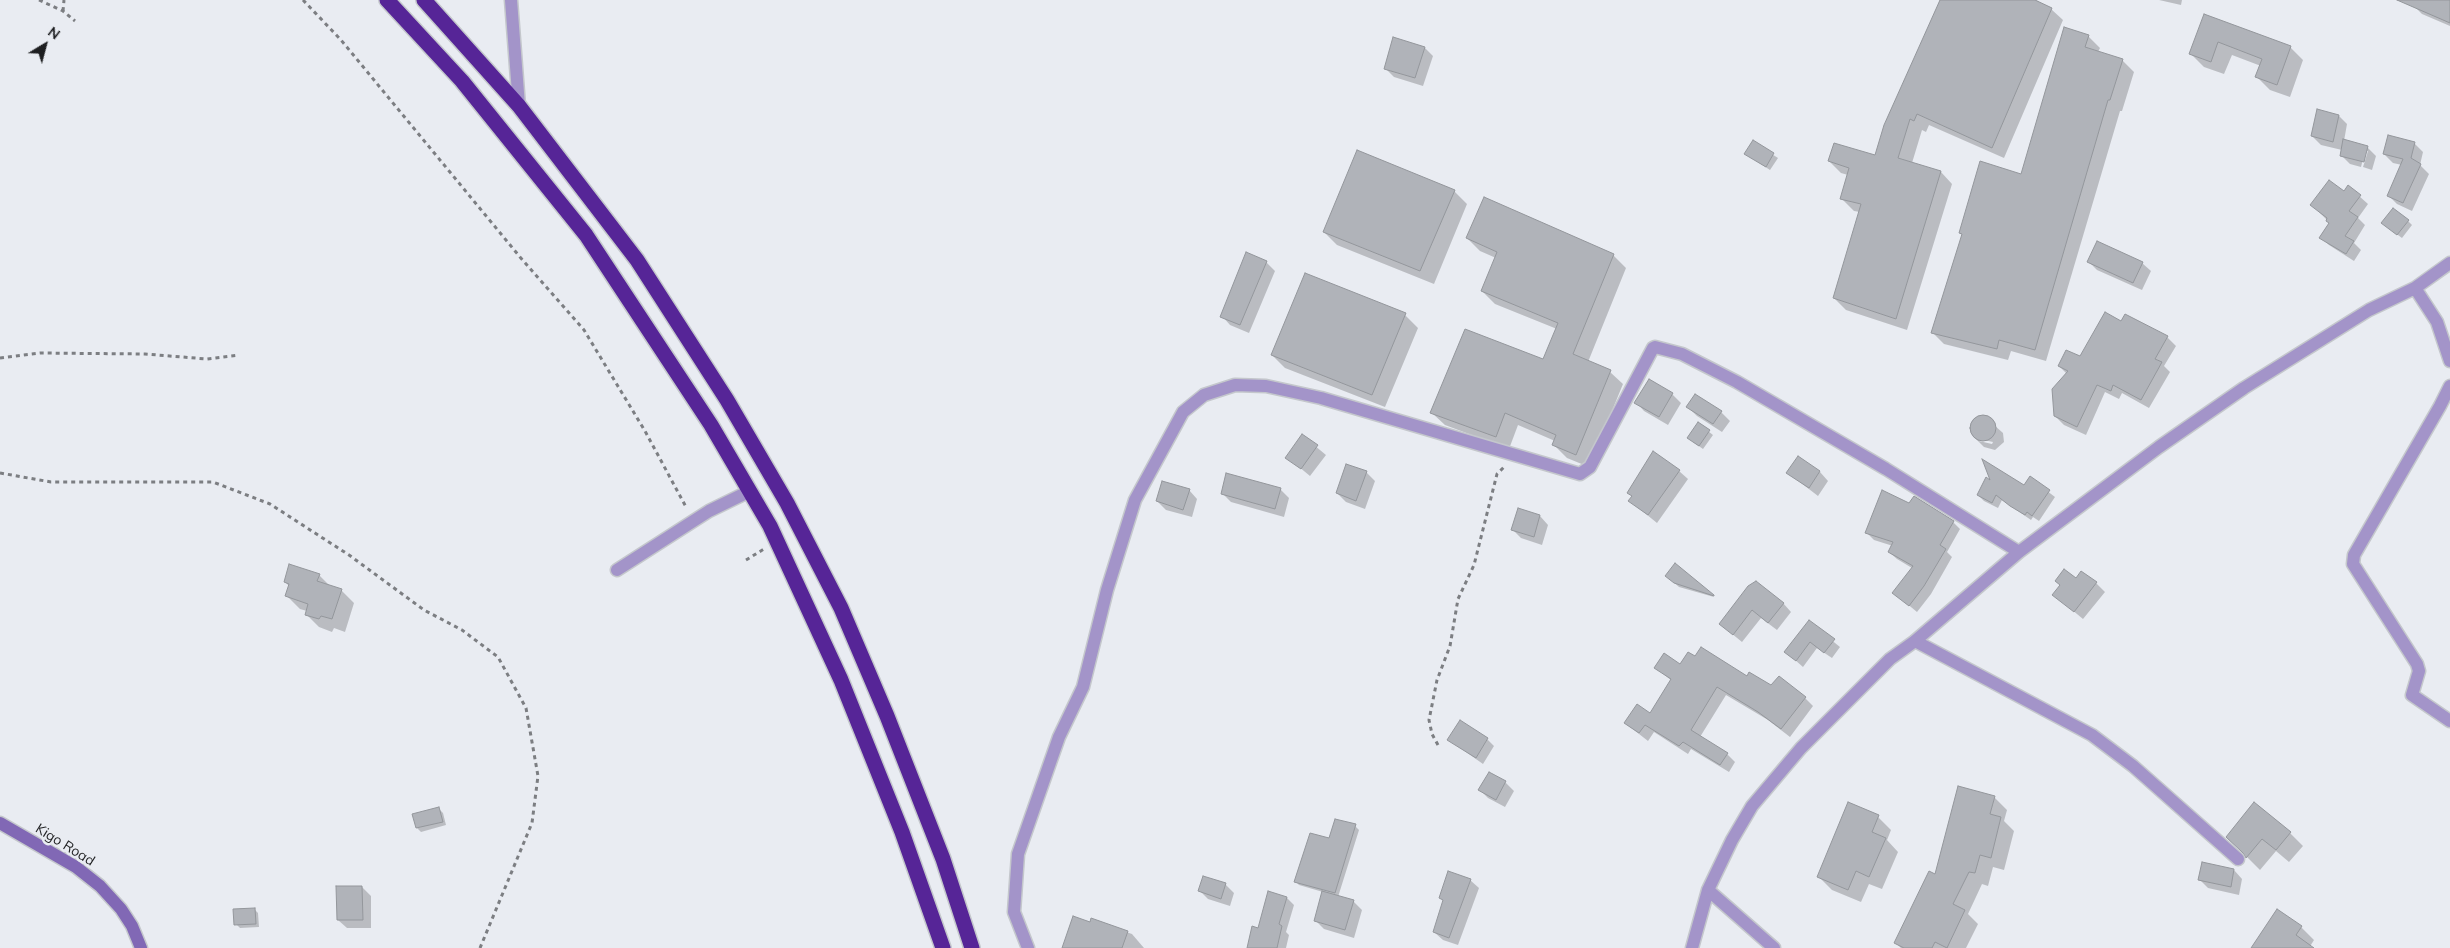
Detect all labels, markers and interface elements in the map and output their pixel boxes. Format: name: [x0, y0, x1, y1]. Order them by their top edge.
north arrow: [20, 20, 70, 70]
text: N: [44, 23, 64, 43]
street label: Kigo Road: [32, 820, 98, 870]

